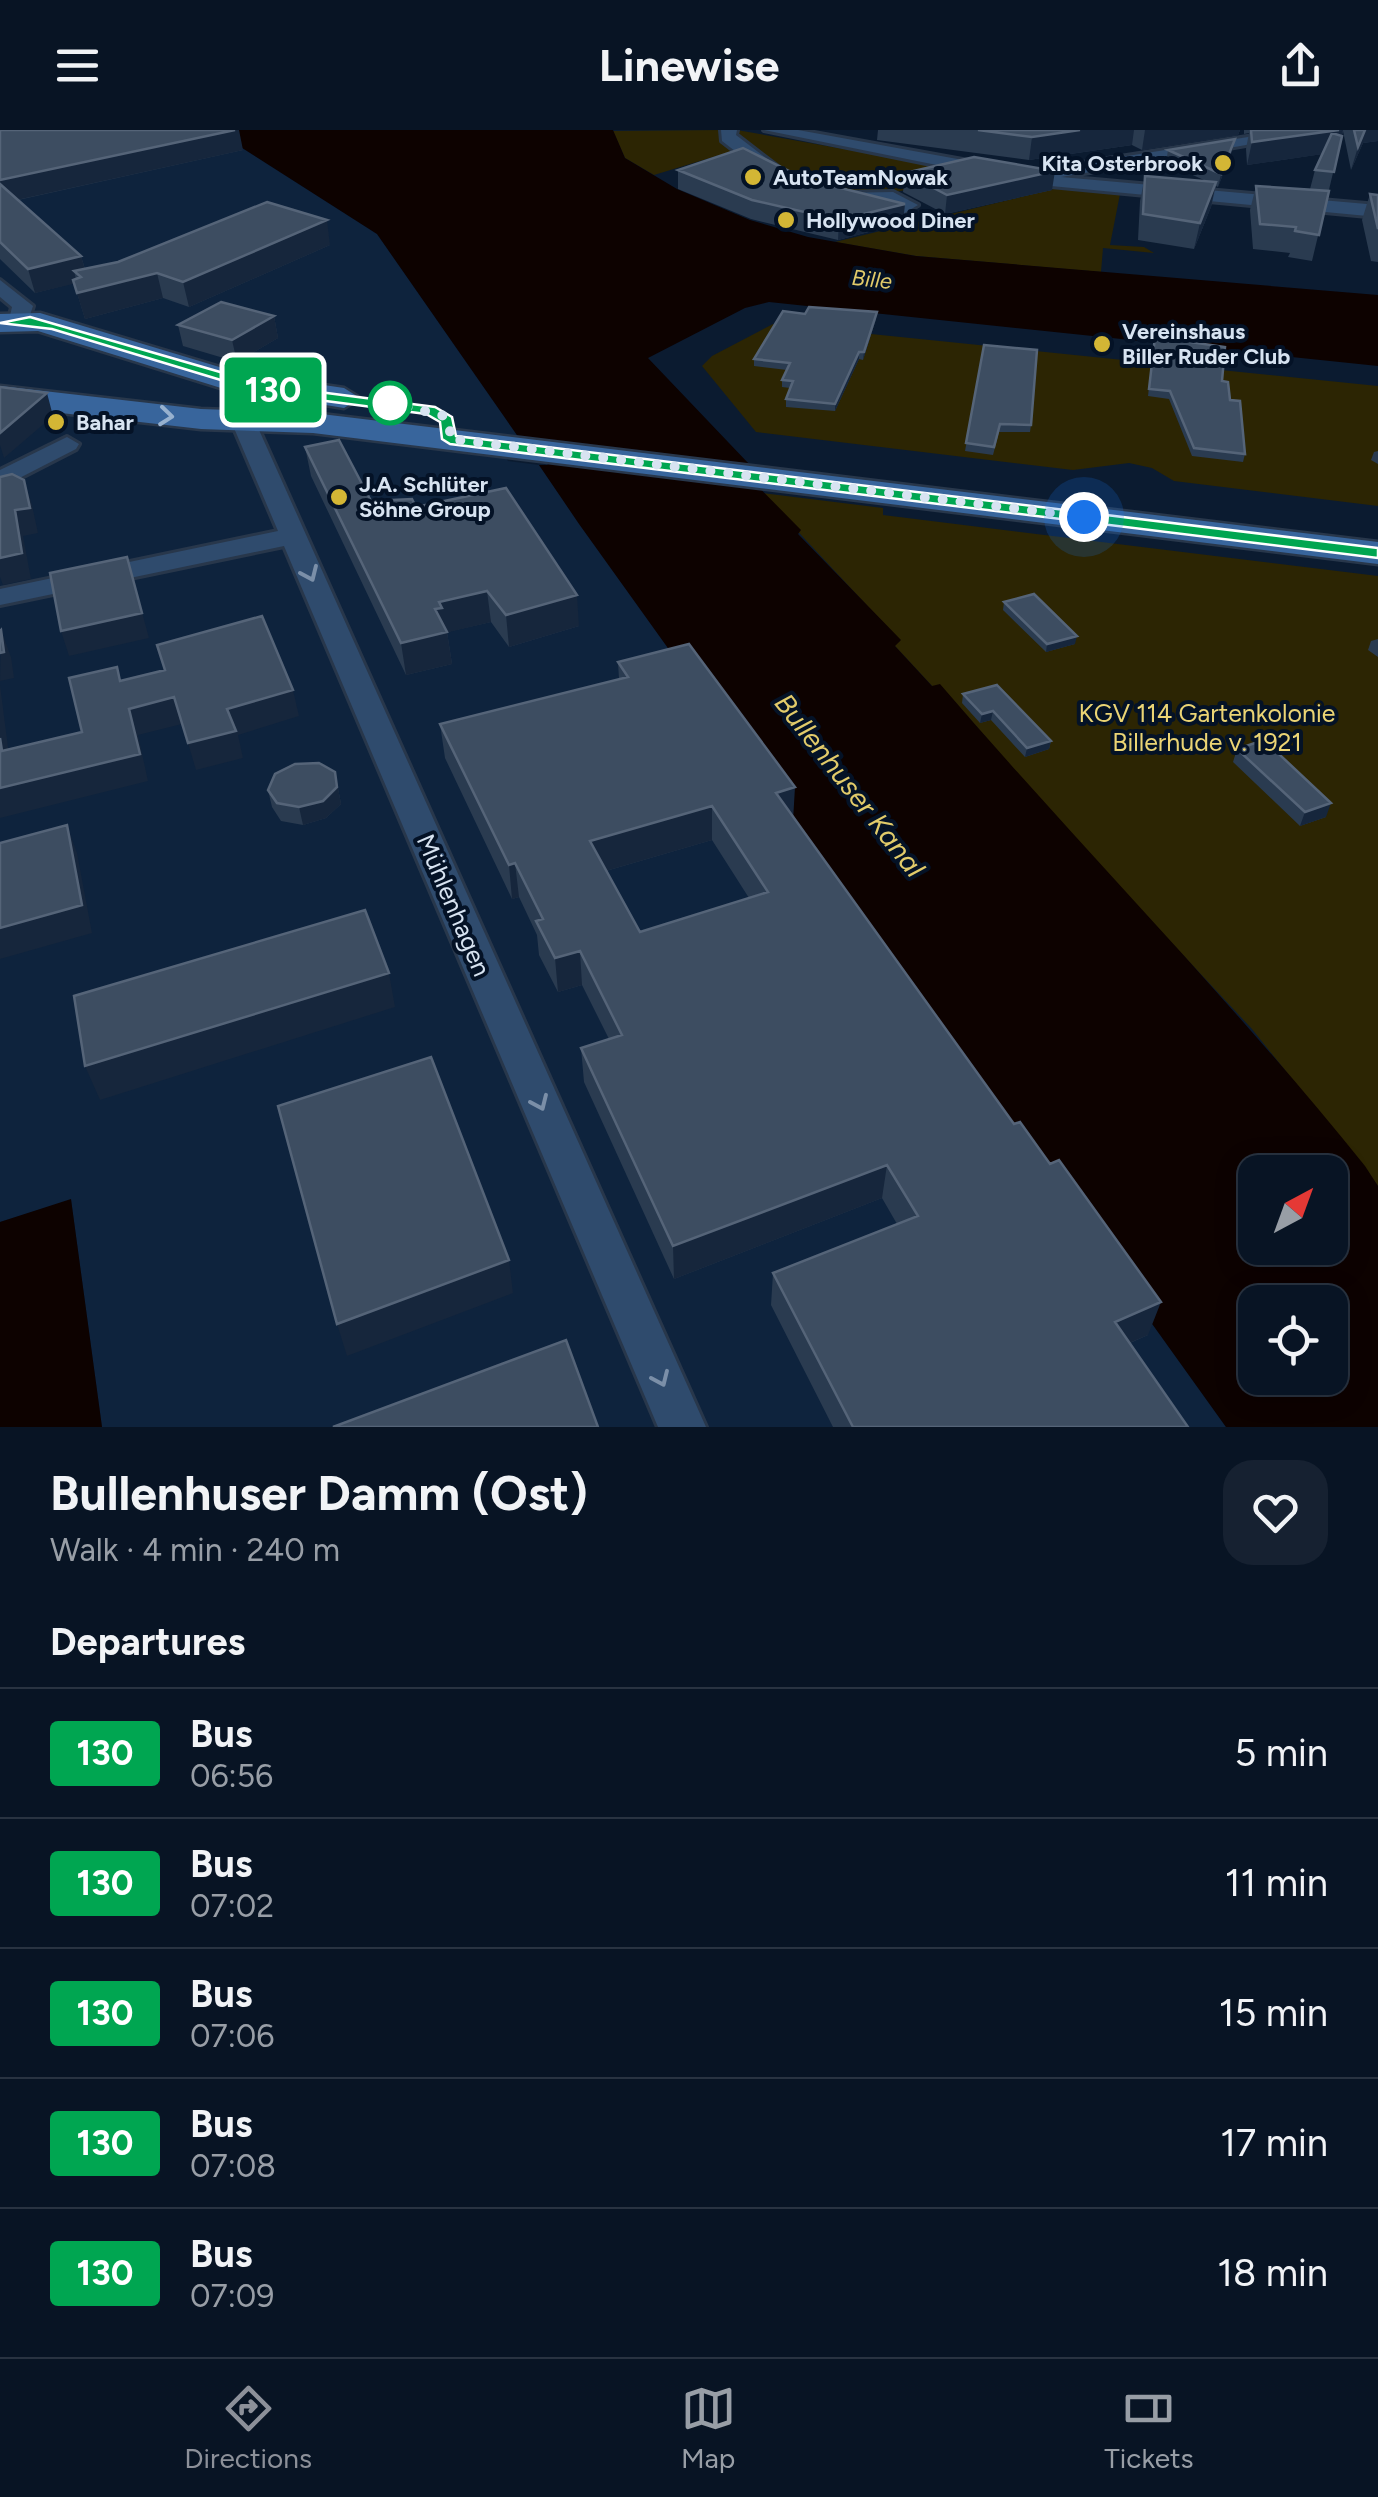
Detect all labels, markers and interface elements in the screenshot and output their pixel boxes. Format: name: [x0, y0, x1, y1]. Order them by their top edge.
icon: menu: [50, 38, 105, 93]
text: Linewise: [599, 38, 779, 92]
icon: share: [1273, 38, 1328, 93]
place label: Kita Osterbrook: [1041, 150, 1203, 177]
marker: Kita Osterbrook: [1212, 152, 1234, 174]
place label: AutoTeamNowak: [773, 164, 948, 191]
marker: AutoTeamNowak: [742, 166, 764, 188]
place label: Hollywood Diner: [806, 207, 976, 234]
marker: Hollywood Diner: [775, 209, 797, 231]
water label: Bille: [850, 264, 893, 295]
place label: Vereinshaus Biller Ruder Club: [1122, 318, 1290, 370]
marker: Vereinshaus Biller Ruder Club: [1091, 333, 1113, 355]
line badge: 130: [216, 358, 330, 422]
text: 130: [245, 369, 301, 411]
unlabelled marker: [369, 382, 411, 424]
one-way arrow: [159, 405, 175, 426]
place label: Bahar: [76, 409, 134, 436]
marker: Bahar: [45, 411, 67, 433]
place label: J.A. Schlüter Söhne Group: [359, 471, 491, 523]
marker: J.A. Schlüter Söhne Group: [328, 486, 350, 508]
your location: [1059, 492, 1109, 542]
one-way arrow: [298, 564, 318, 582]
water label: Bullenhuser Kanal: [768, 686, 933, 884]
park label: KGV 114 Gartenkolonie Billerhude v. 1921: [1078, 698, 1336, 757]
street label: Mühlenhagen: [411, 830, 497, 980]
one-way arrow: [528, 1093, 548, 1111]
north arrow: [1238, 1155, 1348, 1265]
map controls: [1238, 1155, 1348, 1395]
button: locate: [1238, 1285, 1348, 1395]
one-way arrow: [649, 1369, 669, 1387]
button: heart: [1223, 1460, 1328, 1565]
text: Bullenhuser Damm (Ost): [50, 1464, 588, 1522]
text: Walk · 4 min · 240 m: [50, 1531, 340, 1569]
text: Departures: [50, 1619, 245, 1665]
text: Bus: [190, 1711, 253, 1757]
text: 5 min: [1234, 1730, 1328, 1776]
text: 130: [77, 1732, 133, 1774]
text: 06:56: [190, 1757, 273, 1795]
text: Bus: [190, 1841, 253, 1887]
text: 11 min: [1225, 1860, 1328, 1906]
text: 130: [77, 1862, 133, 1904]
text: 07:02: [190, 1887, 274, 1925]
text: Bus: [190, 1971, 253, 2017]
text: 15 min: [1219, 1990, 1328, 2036]
text: 130: [77, 1992, 133, 2034]
text: 07:06: [190, 2017, 274, 2055]
text: Bus: [190, 2101, 253, 2147]
text: 17 min: [1220, 2120, 1328, 2166]
text: 130: [77, 2122, 133, 2164]
text: 07:08: [190, 2147, 276, 2185]
text: Bus: [190, 2231, 253, 2277]
text: 18 min: [1217, 2250, 1328, 2296]
text: 130: [77, 2252, 133, 2294]
text: 07:09: [190, 2277, 274, 2315]
tab: Directions: [184, 2381, 312, 2475]
tab: Map: [681, 2381, 736, 2475]
tab: Tickets: [1104, 2381, 1194, 2475]

